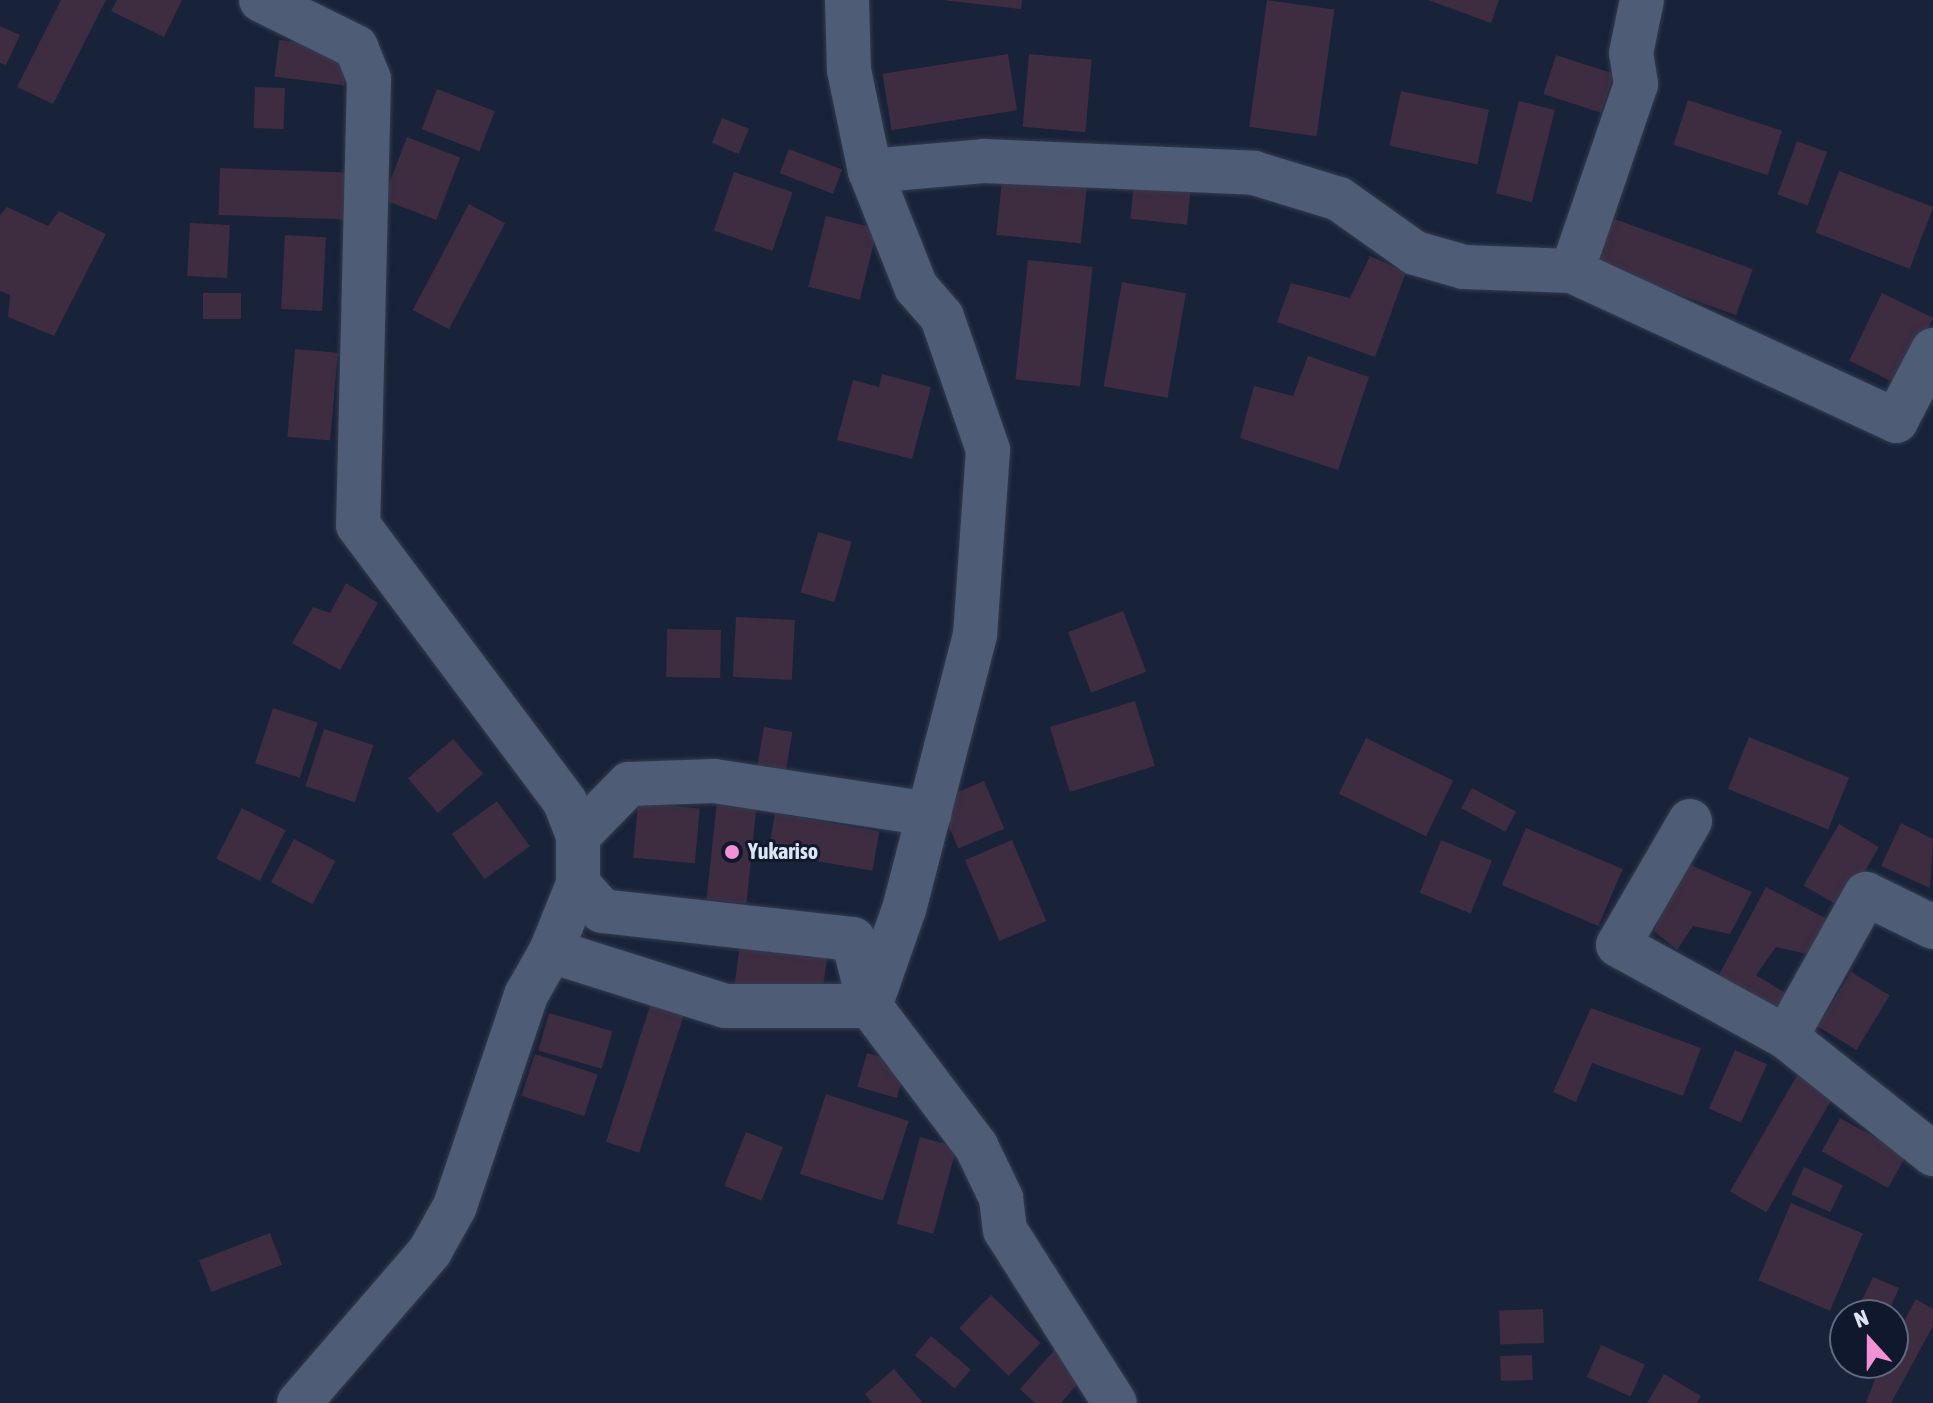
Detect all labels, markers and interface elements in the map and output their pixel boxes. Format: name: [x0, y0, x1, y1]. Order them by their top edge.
place label: Yukariso: [748, 839, 818, 865]
marker: Yukariso: [723, 843, 741, 861]
north arrow: [1829, 1299, 1909, 1379]
text: N: [1850, 1304, 1872, 1333]

